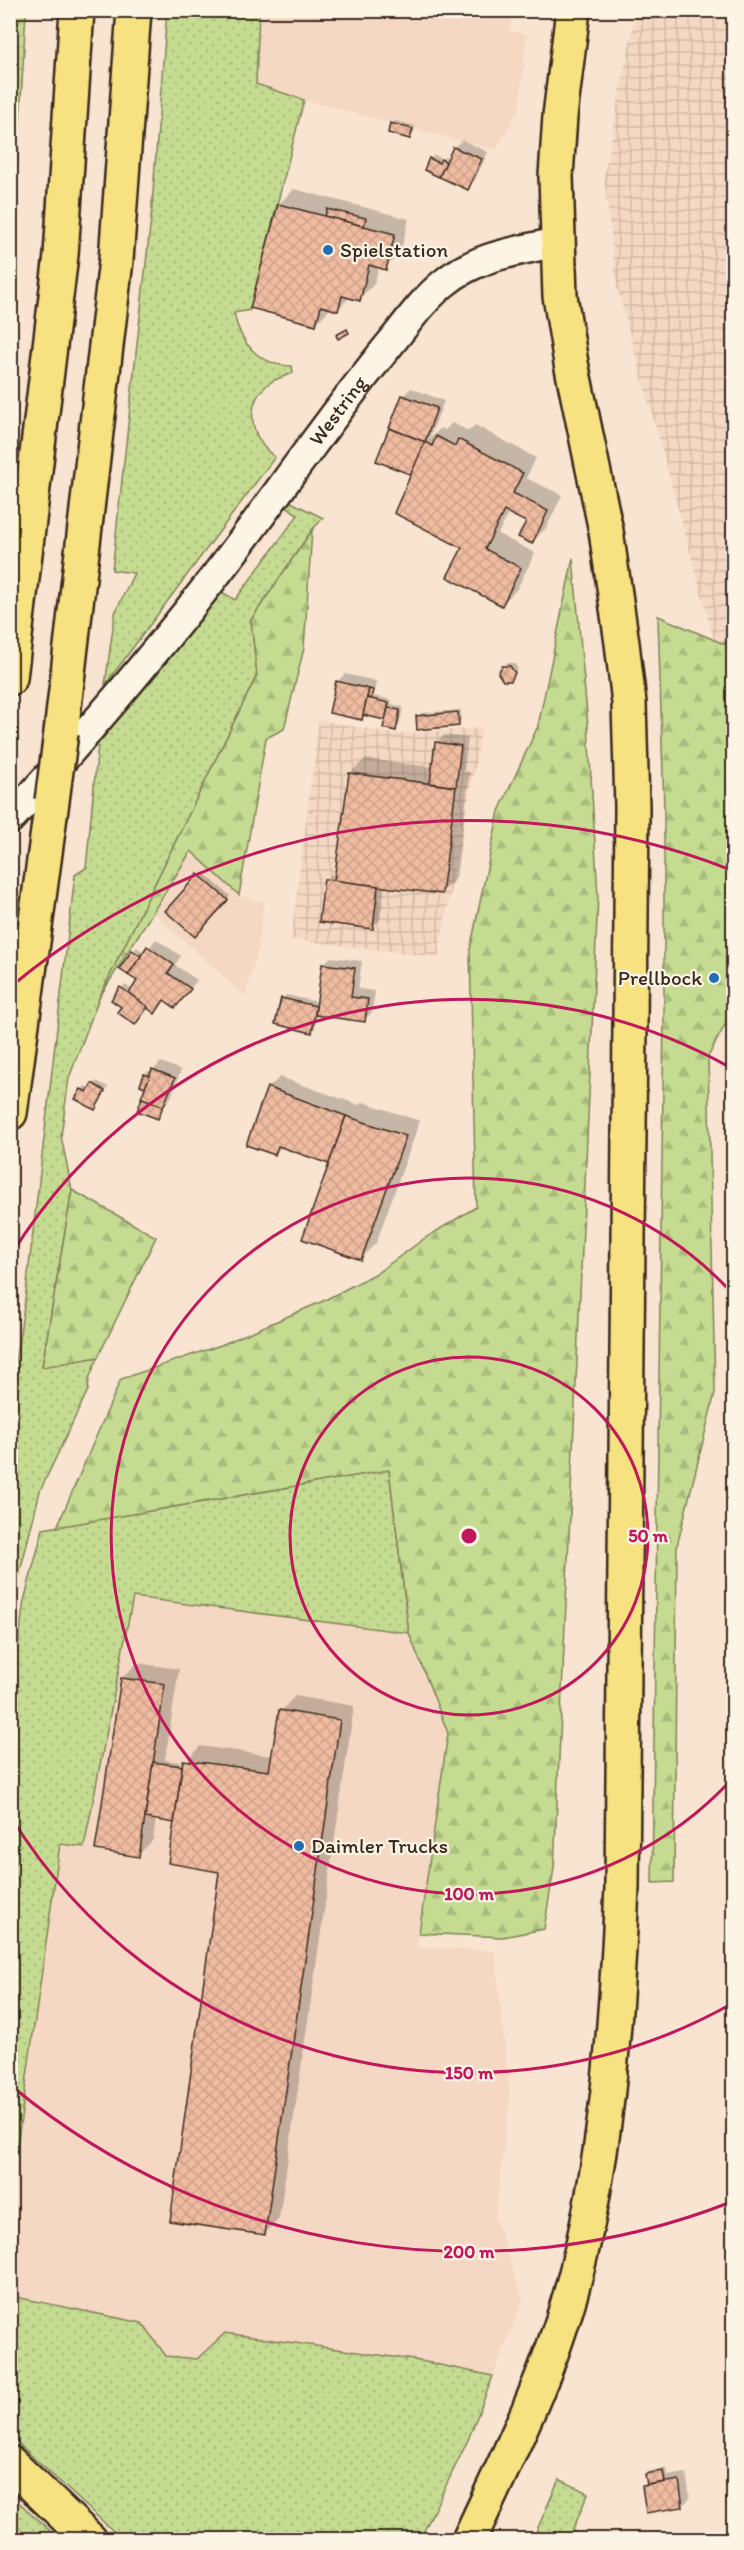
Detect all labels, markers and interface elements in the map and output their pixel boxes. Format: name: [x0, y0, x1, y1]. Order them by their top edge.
place label: Spielstation: [340, 237, 448, 262]
marker: Spielstation: [321, 243, 335, 257]
street label: Westring: [303, 370, 372, 450]
place label: Prellbock: [618, 965, 702, 990]
marker: Prellbock: [707, 971, 721, 985]
text: 50 m: [628, 1525, 669, 1547]
centre of rings: [459, 1526, 479, 1546]
place label: Daimler Trucks: [311, 1833, 448, 1858]
marker: Daimler Trucks: [292, 1839, 306, 1853]
text: 100 m: [444, 1883, 495, 1905]
text: 150 m: [445, 2062, 494, 2084]
text: 200 m: [444, 2241, 495, 2263]

